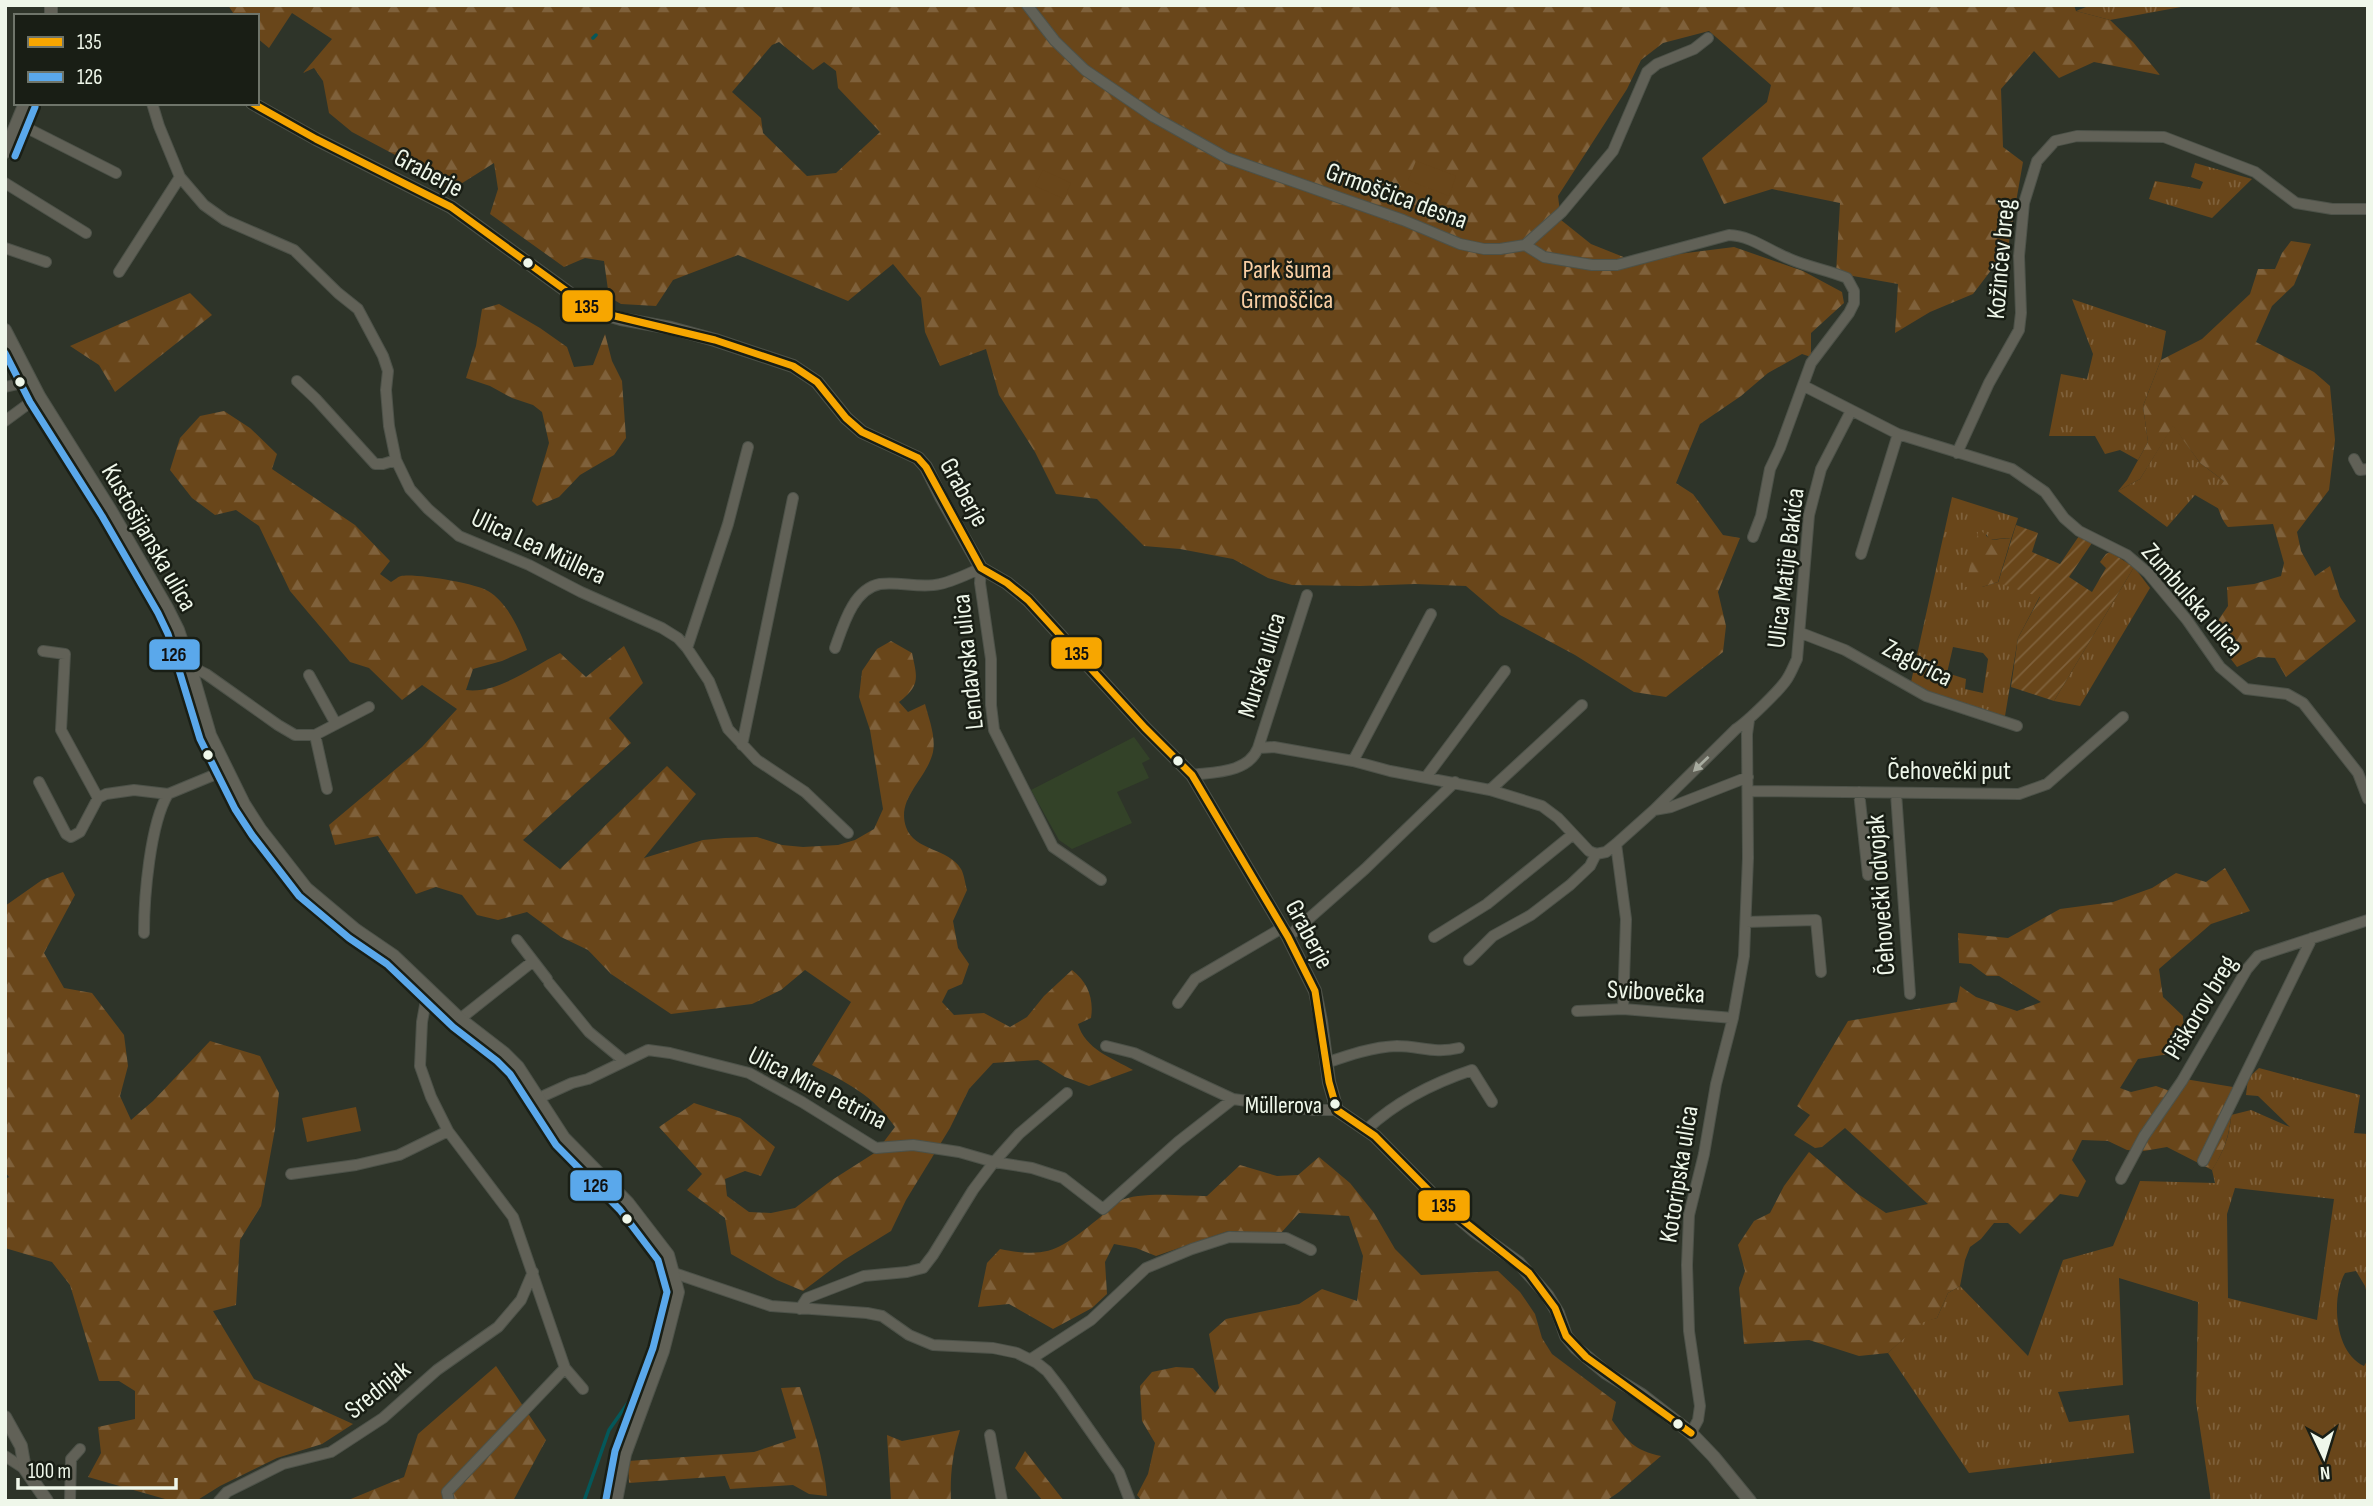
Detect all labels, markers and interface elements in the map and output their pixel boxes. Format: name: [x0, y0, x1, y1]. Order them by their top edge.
legend: [14, 14, 259, 105]
text: 135: [77, 30, 102, 55]
text: 126: [77, 65, 102, 90]
street label: Graberje: [388, 142, 468, 204]
street label: Grmoščica desna: [1321, 156, 1472, 236]
street label: Kožinčev breg: [1981, 198, 2022, 321]
park label: Park šuma Grmoščica: [1241, 255, 1333, 316]
unlabelled marker: [521, 256, 535, 270]
line badge: 135: [561, 289, 614, 323]
text: 135: [575, 296, 599, 319]
unlabelled marker: [13, 375, 27, 389]
street label: Graberje: [932, 453, 995, 533]
street label: Kustošijanska ulica: [94, 459, 203, 617]
street label: Ulica Matije Bakića: [1761, 486, 1812, 650]
street label: Ulica Lea Müllera: [466, 503, 610, 592]
street label: Zumbulska ulica: [2135, 537, 2249, 663]
street label: Lendavska ulica: [946, 592, 991, 731]
street label: Murska ulica: [1232, 609, 1293, 722]
street label: Zagorica: [1877, 633, 1957, 694]
line badge: 135: [1050, 636, 1103, 670]
line badge: 126: [148, 638, 201, 671]
text: 135: [1065, 643, 1089, 666]
text: 126: [162, 644, 187, 667]
unlabelled marker: [201, 748, 215, 762]
unlabelled marker: [1171, 754, 1185, 768]
one-way arrow: [1692, 755, 1709, 772]
street label: Čehovečki put: [1887, 756, 2011, 787]
street label: Čehovečki odvojak: [1860, 813, 1903, 976]
street label: Graberje: [1278, 895, 1340, 975]
street label: Piškorov breg: [2158, 950, 2244, 1065]
street label: Svibovečka: [1606, 974, 1706, 1011]
street label: Ulica Mire Petrina: [743, 1040, 892, 1137]
place label: Müllerova: [1245, 1091, 1322, 1120]
marker: Müllerova: [1328, 1097, 1342, 1111]
street label: Kotoripska ulica: [1653, 1104, 1706, 1245]
line badge: 126: [569, 1169, 623, 1202]
text: 126: [584, 1175, 609, 1198]
line badge: 135: [1417, 1189, 1471, 1222]
text: 135: [1432, 1195, 1456, 1218]
unlabelled marker: [620, 1212, 634, 1226]
street label: Srednjak: [339, 1354, 417, 1426]
unlabelled marker: [1671, 1417, 1685, 1431]
north arrow: [2289, 1422, 2359, 1492]
scale bar: [18, 1446, 175, 1490]
text: 100 m: [28, 1459, 71, 1484]
text: N: [2319, 1461, 2331, 1484]

